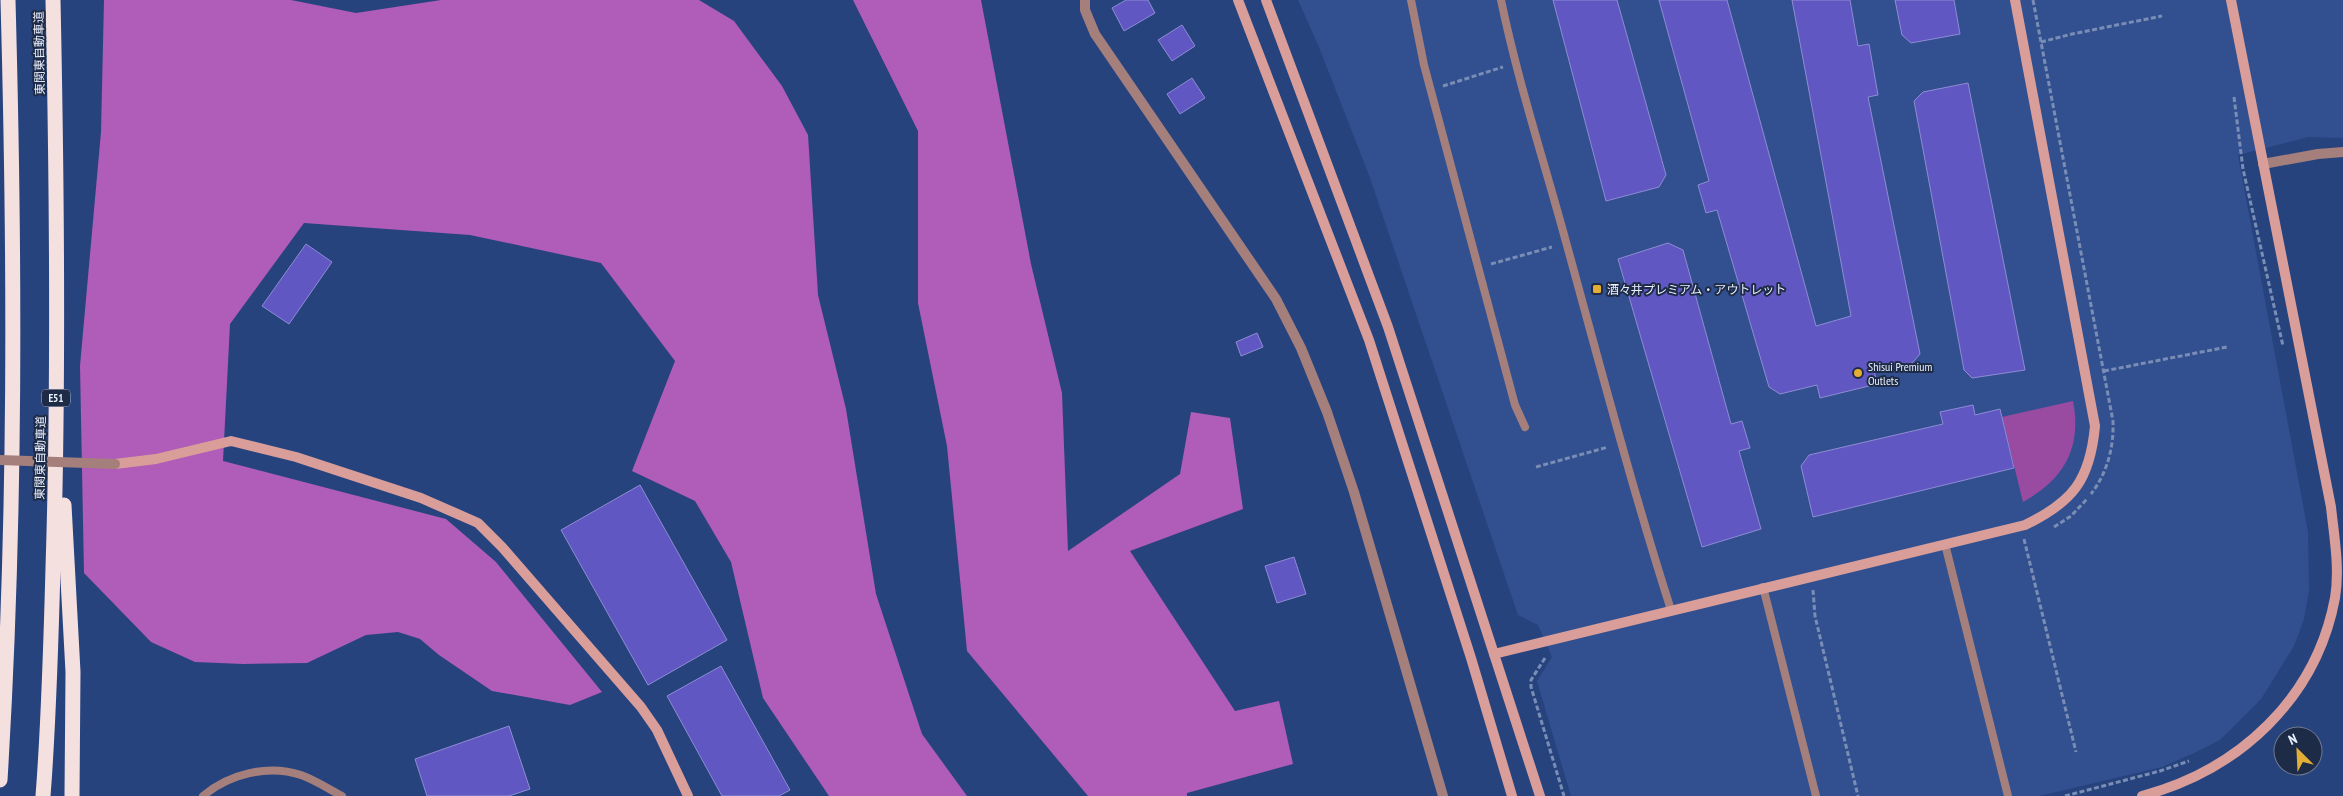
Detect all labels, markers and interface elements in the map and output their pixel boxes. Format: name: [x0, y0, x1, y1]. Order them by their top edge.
street label: 東関東自動車道: [31, 11, 47, 95]
place label: 酒々井プレミアム・アウトレット: [1607, 282, 1786, 297]
marker: 酒々井プレミアム・アウトレット: [1591, 283, 1603, 295]
place label: Shisui Premium Outlets: [1868, 359, 1932, 388]
marker: Shisui Premium Outlets: [1852, 367, 1864, 379]
road number: E51: [42, 389, 70, 406]
street label: 東関東自動車道: [32, 416, 48, 500]
north arrow: [2273, 726, 2323, 776]
text: N: [2286, 729, 2300, 749]

